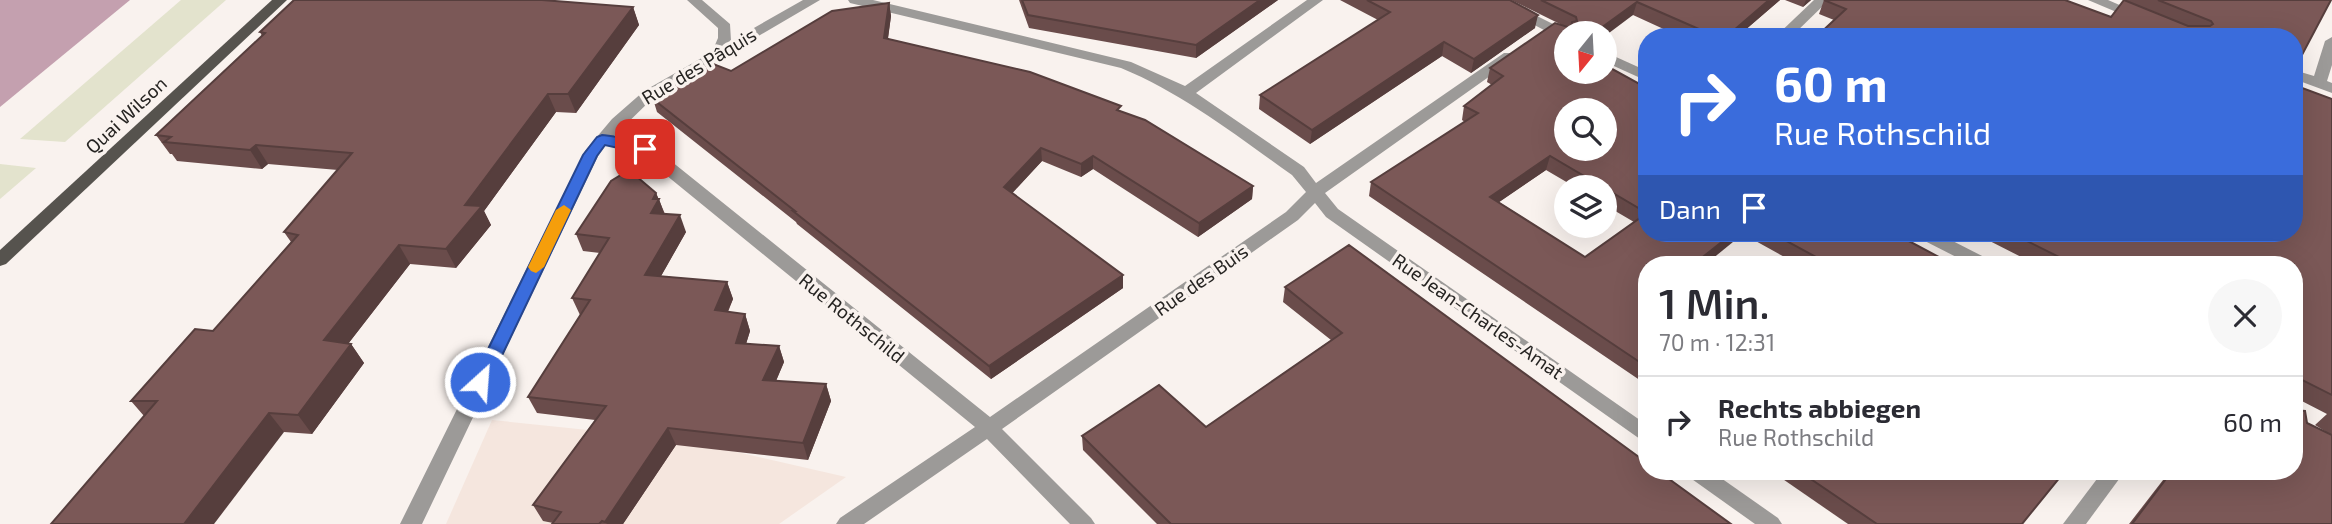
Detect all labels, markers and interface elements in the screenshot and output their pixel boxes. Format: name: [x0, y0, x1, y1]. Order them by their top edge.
north arrow: [1554, 21, 1617, 84]
map controls: [1554, 21, 1617, 238]
street label: Rue des Pâquis: [637, 22, 760, 109]
text: 60 m: [1774, 53, 1888, 112]
icon: right: [1659, 56, 1750, 147]
street label: Quai Wilson: [80, 71, 171, 158]
button: search: [1554, 98, 1617, 161]
text: Rue Rothschild: [1774, 113, 1991, 151]
pin: [615, 119, 675, 179]
icon: arrive: [626, 130, 664, 168]
button: layers: [1554, 175, 1617, 238]
icon: arrive: [1735, 189, 1773, 227]
text: Dann: [1659, 193, 1721, 224]
street label: Rue des Buis: [1149, 239, 1252, 320]
street label: Rue Jean-Charles-Amat: [1388, 248, 1568, 383]
street label: Rue Rothschild: [795, 268, 910, 367]
text: 1 Min.: [1659, 277, 1770, 327]
button: close: [2208, 279, 2282, 353]
text: 70 m · 12:31: [1659, 328, 1775, 356]
position arrow: [443, 345, 517, 419]
text: Rechts abbiegen: [1718, 392, 1921, 423]
icon: right: [1659, 403, 1697, 441]
text: 60 m: [2223, 406, 2282, 437]
text: Rue Rothschild: [1718, 423, 1874, 451]

